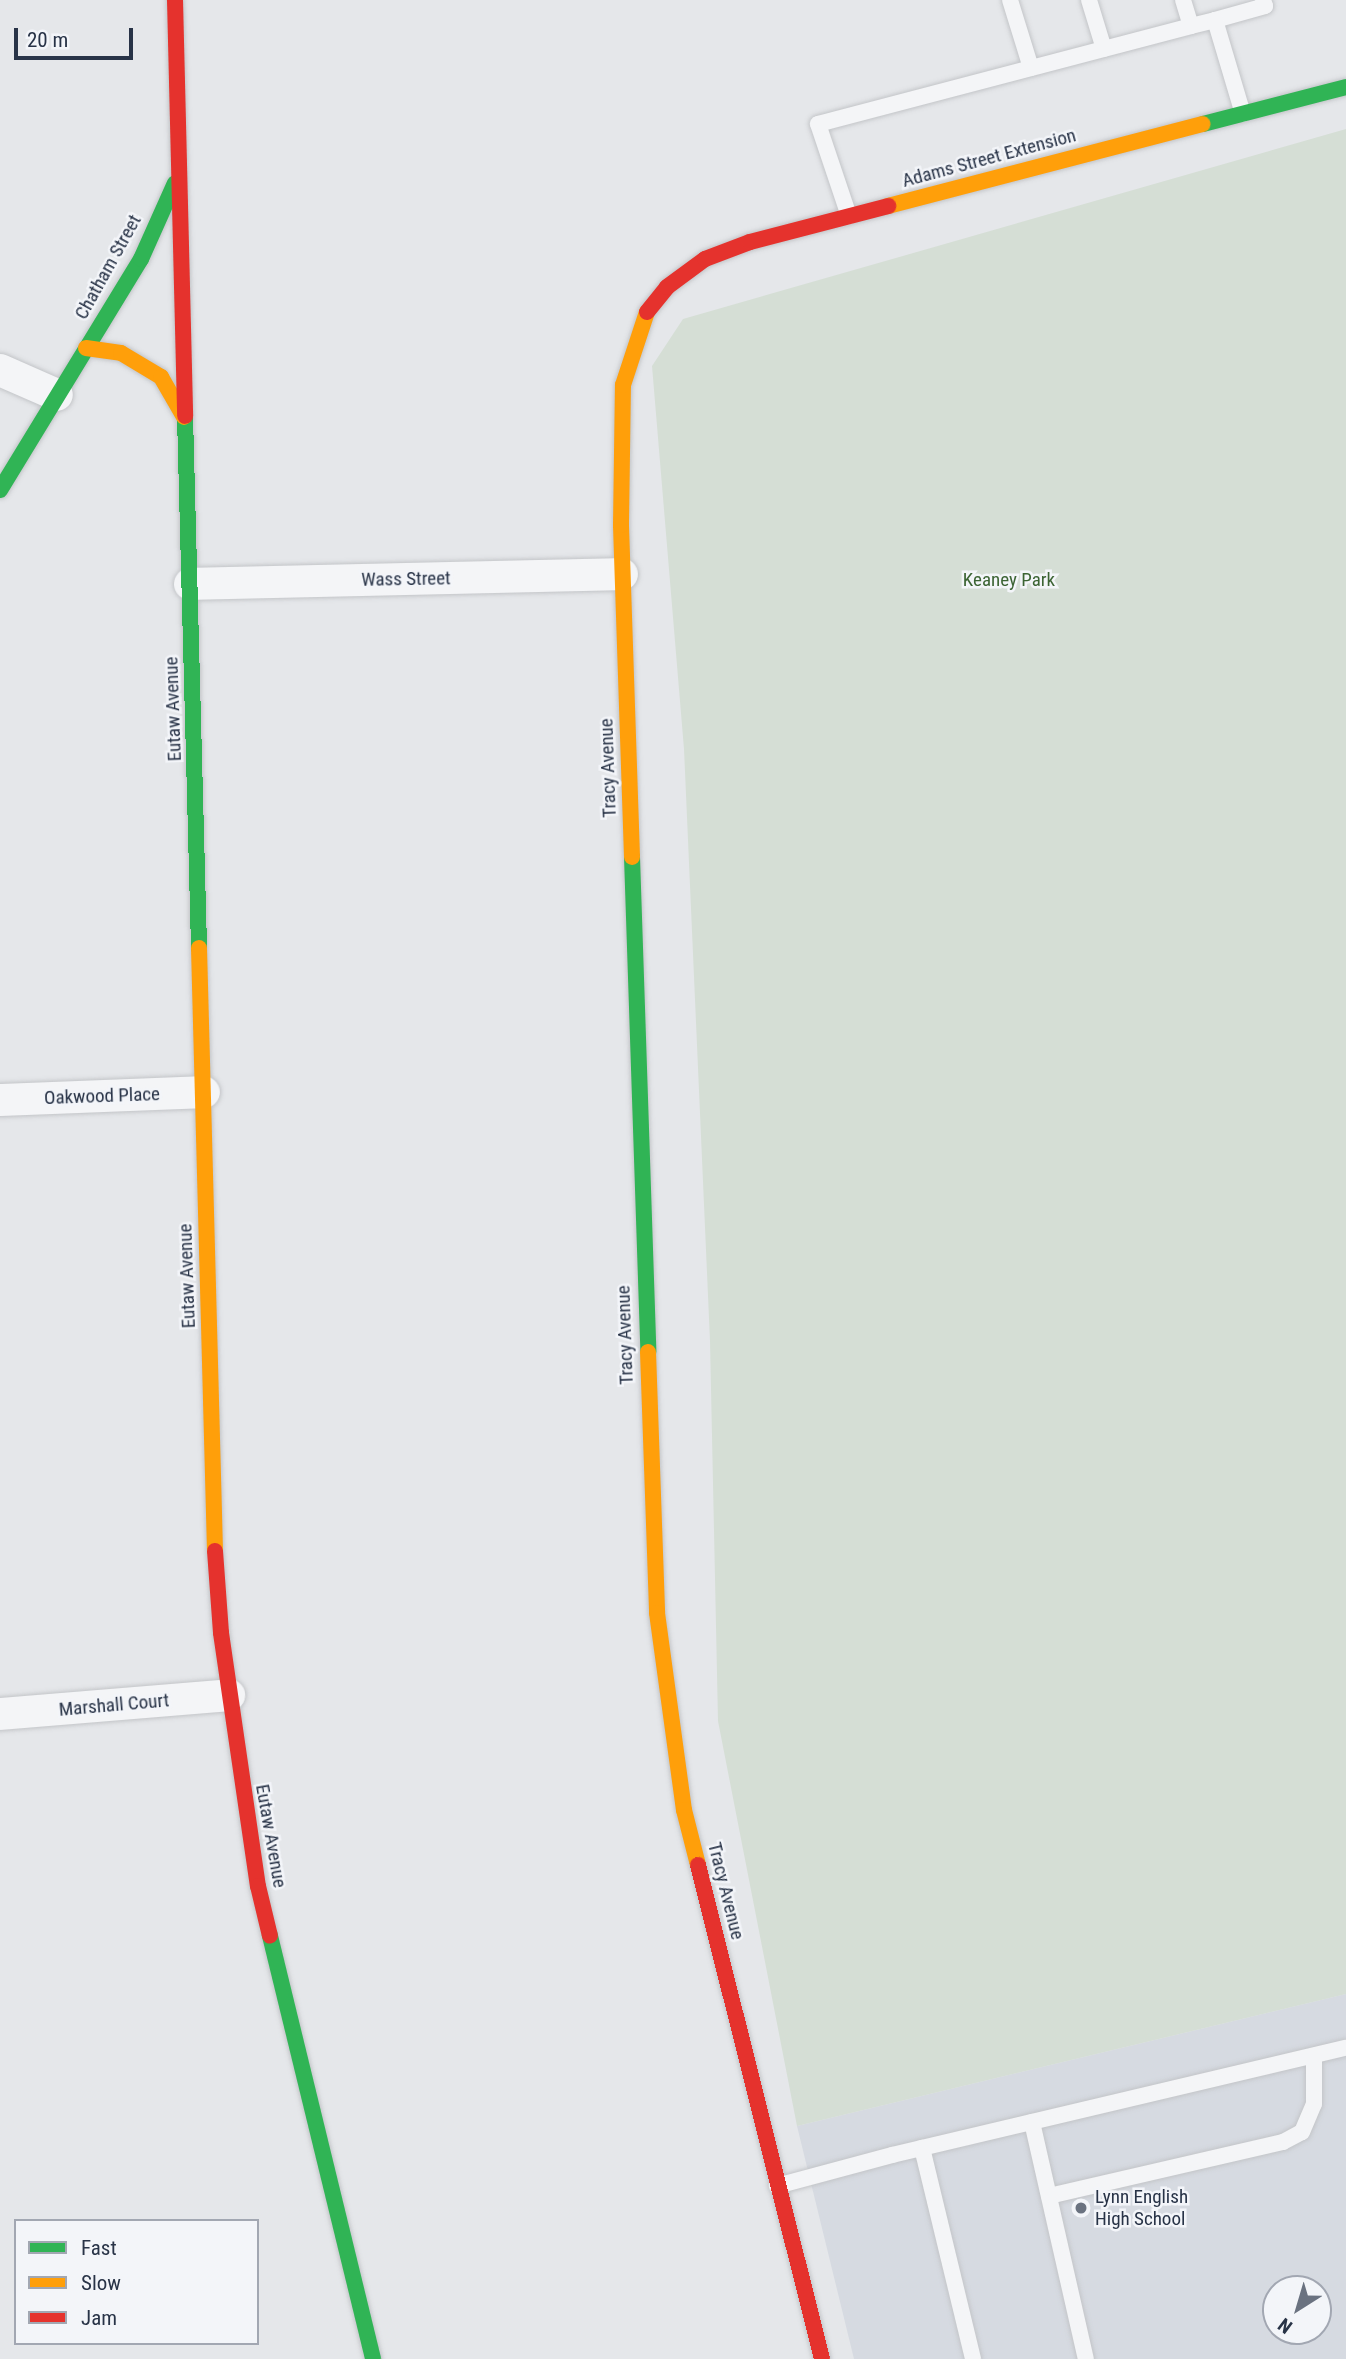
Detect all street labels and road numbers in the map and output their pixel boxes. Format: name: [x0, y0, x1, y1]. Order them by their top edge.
street label: Adams Street Extension: [900, 124, 1078, 192]
street label: Chatham Street: [70, 211, 146, 323]
street label: Wass Street: [361, 567, 451, 591]
street label: Eutaw Avenue: [160, 656, 186, 762]
street label: Tracy Avenue: [595, 718, 621, 818]
street label: Oakwood Place: [44, 1083, 160, 1109]
street label: Eutaw Avenue: [174, 1223, 200, 1329]
street label: Tracy Avenue: [612, 1285, 638, 1385]
street label: Marshall Court: [58, 1689, 170, 1721]
street label: Eutaw Avenue: [251, 1783, 291, 1889]
street label: Tracy Avenue: [703, 1840, 749, 1942]

